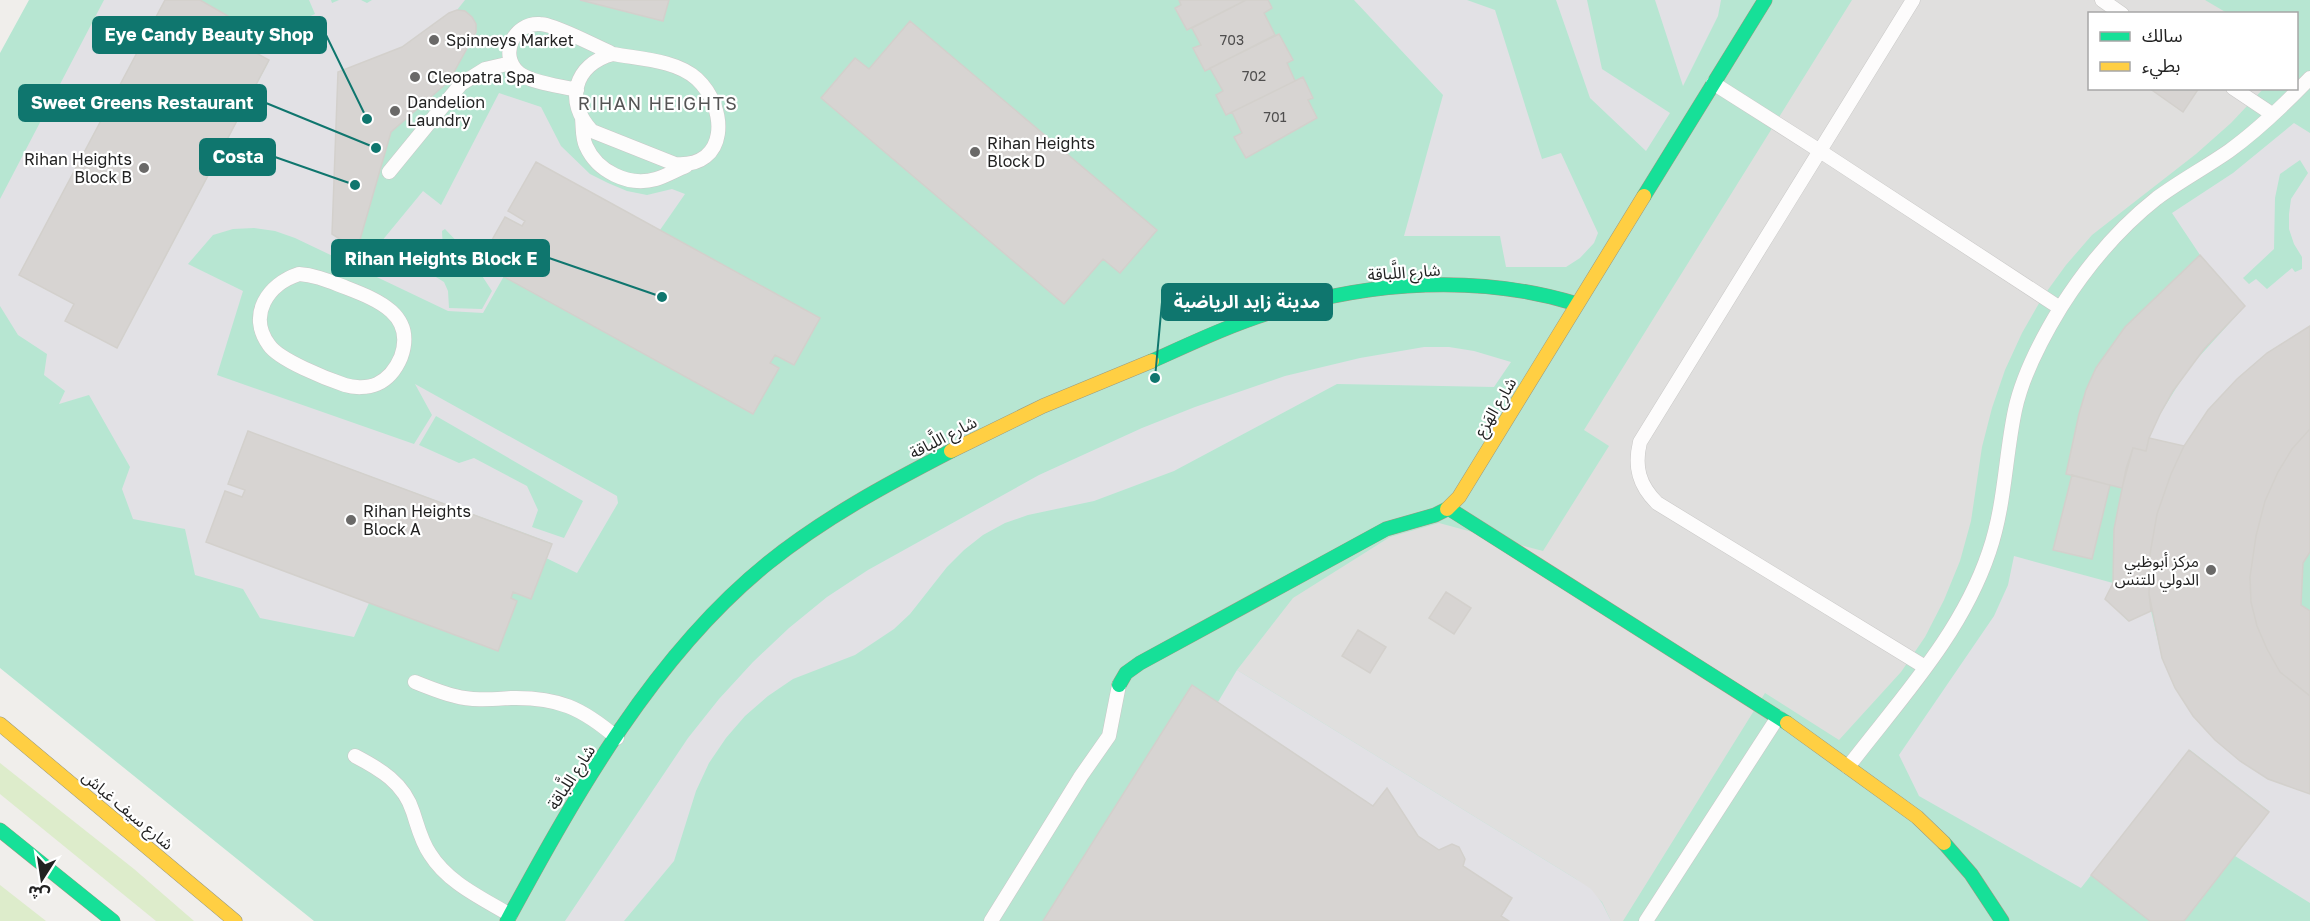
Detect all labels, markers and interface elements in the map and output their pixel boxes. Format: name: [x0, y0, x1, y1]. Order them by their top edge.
legend: [2088, 12, 2298, 90]
callout: Eye Candy Beauty Shop: [93, 17, 326, 53]
text: Eye Candy Beauty Shop: [104, 23, 314, 45]
text: سالك: [2142, 24, 2183, 46]
place label: Spinneys Market: [446, 30, 574, 50]
house number: 703: [1220, 31, 1244, 48]
marker: Spinneys Market: [427, 33, 441, 47]
text: بطيء: [2142, 54, 2180, 79]
place label: Cleopatra Spa: [427, 67, 535, 87]
house number: 702: [1242, 67, 1266, 84]
marker: Cleopatra Spa: [408, 70, 422, 84]
callout: Sweet Greens Restaurant: [19, 85, 266, 121]
text: Sweet Greens Restaurant: [31, 91, 253, 113]
place label: Dandelion Laundry: [407, 92, 485, 130]
district label: RIHAN HEIGHTS: [578, 92, 738, 114]
marker: Dandelion Laundry: [388, 104, 402, 118]
house number: 701: [1264, 108, 1287, 125]
place label: Rihan Heights Block D: [987, 133, 1095, 171]
callout: Costa: [200, 139, 275, 175]
text: Costa: [212, 145, 264, 167]
marker: Rihan Heights Block D: [968, 145, 982, 159]
place label: Rihan Heights Block B: [24, 149, 132, 187]
marker: Rihan Heights Block B: [137, 161, 151, 175]
callout: Rihan Heights Block E: [332, 240, 549, 276]
text: Rihan Heights Block E: [344, 247, 538, 269]
street label: شارع اللَّباقة: [1367, 256, 1441, 288]
callout: مدينة زايد الرياضية: [1162, 284, 1332, 320]
text: مدينة زايد الرياضية: [1174, 290, 1320, 313]
street label: شارع الهَزع: [1470, 374, 1523, 442]
street label: شارع اللَّباقة: [904, 409, 981, 465]
place label: Rihan Heights Block A: [363, 501, 471, 539]
marker: Rihan Heights Block A: [344, 513, 358, 527]
place label: مركز أبوظبي الدولي للتنس: [2115, 551, 2199, 592]
marker: مركز أبوظبي الدولي للتنس: [2204, 563, 2218, 577]
street label: شارع اللَّباقة: [540, 739, 602, 815]
street label: شارع سيف غباش: [76, 766, 178, 856]
north arrow: [12, 849, 72, 909]
text: ش: [26, 882, 52, 906]

